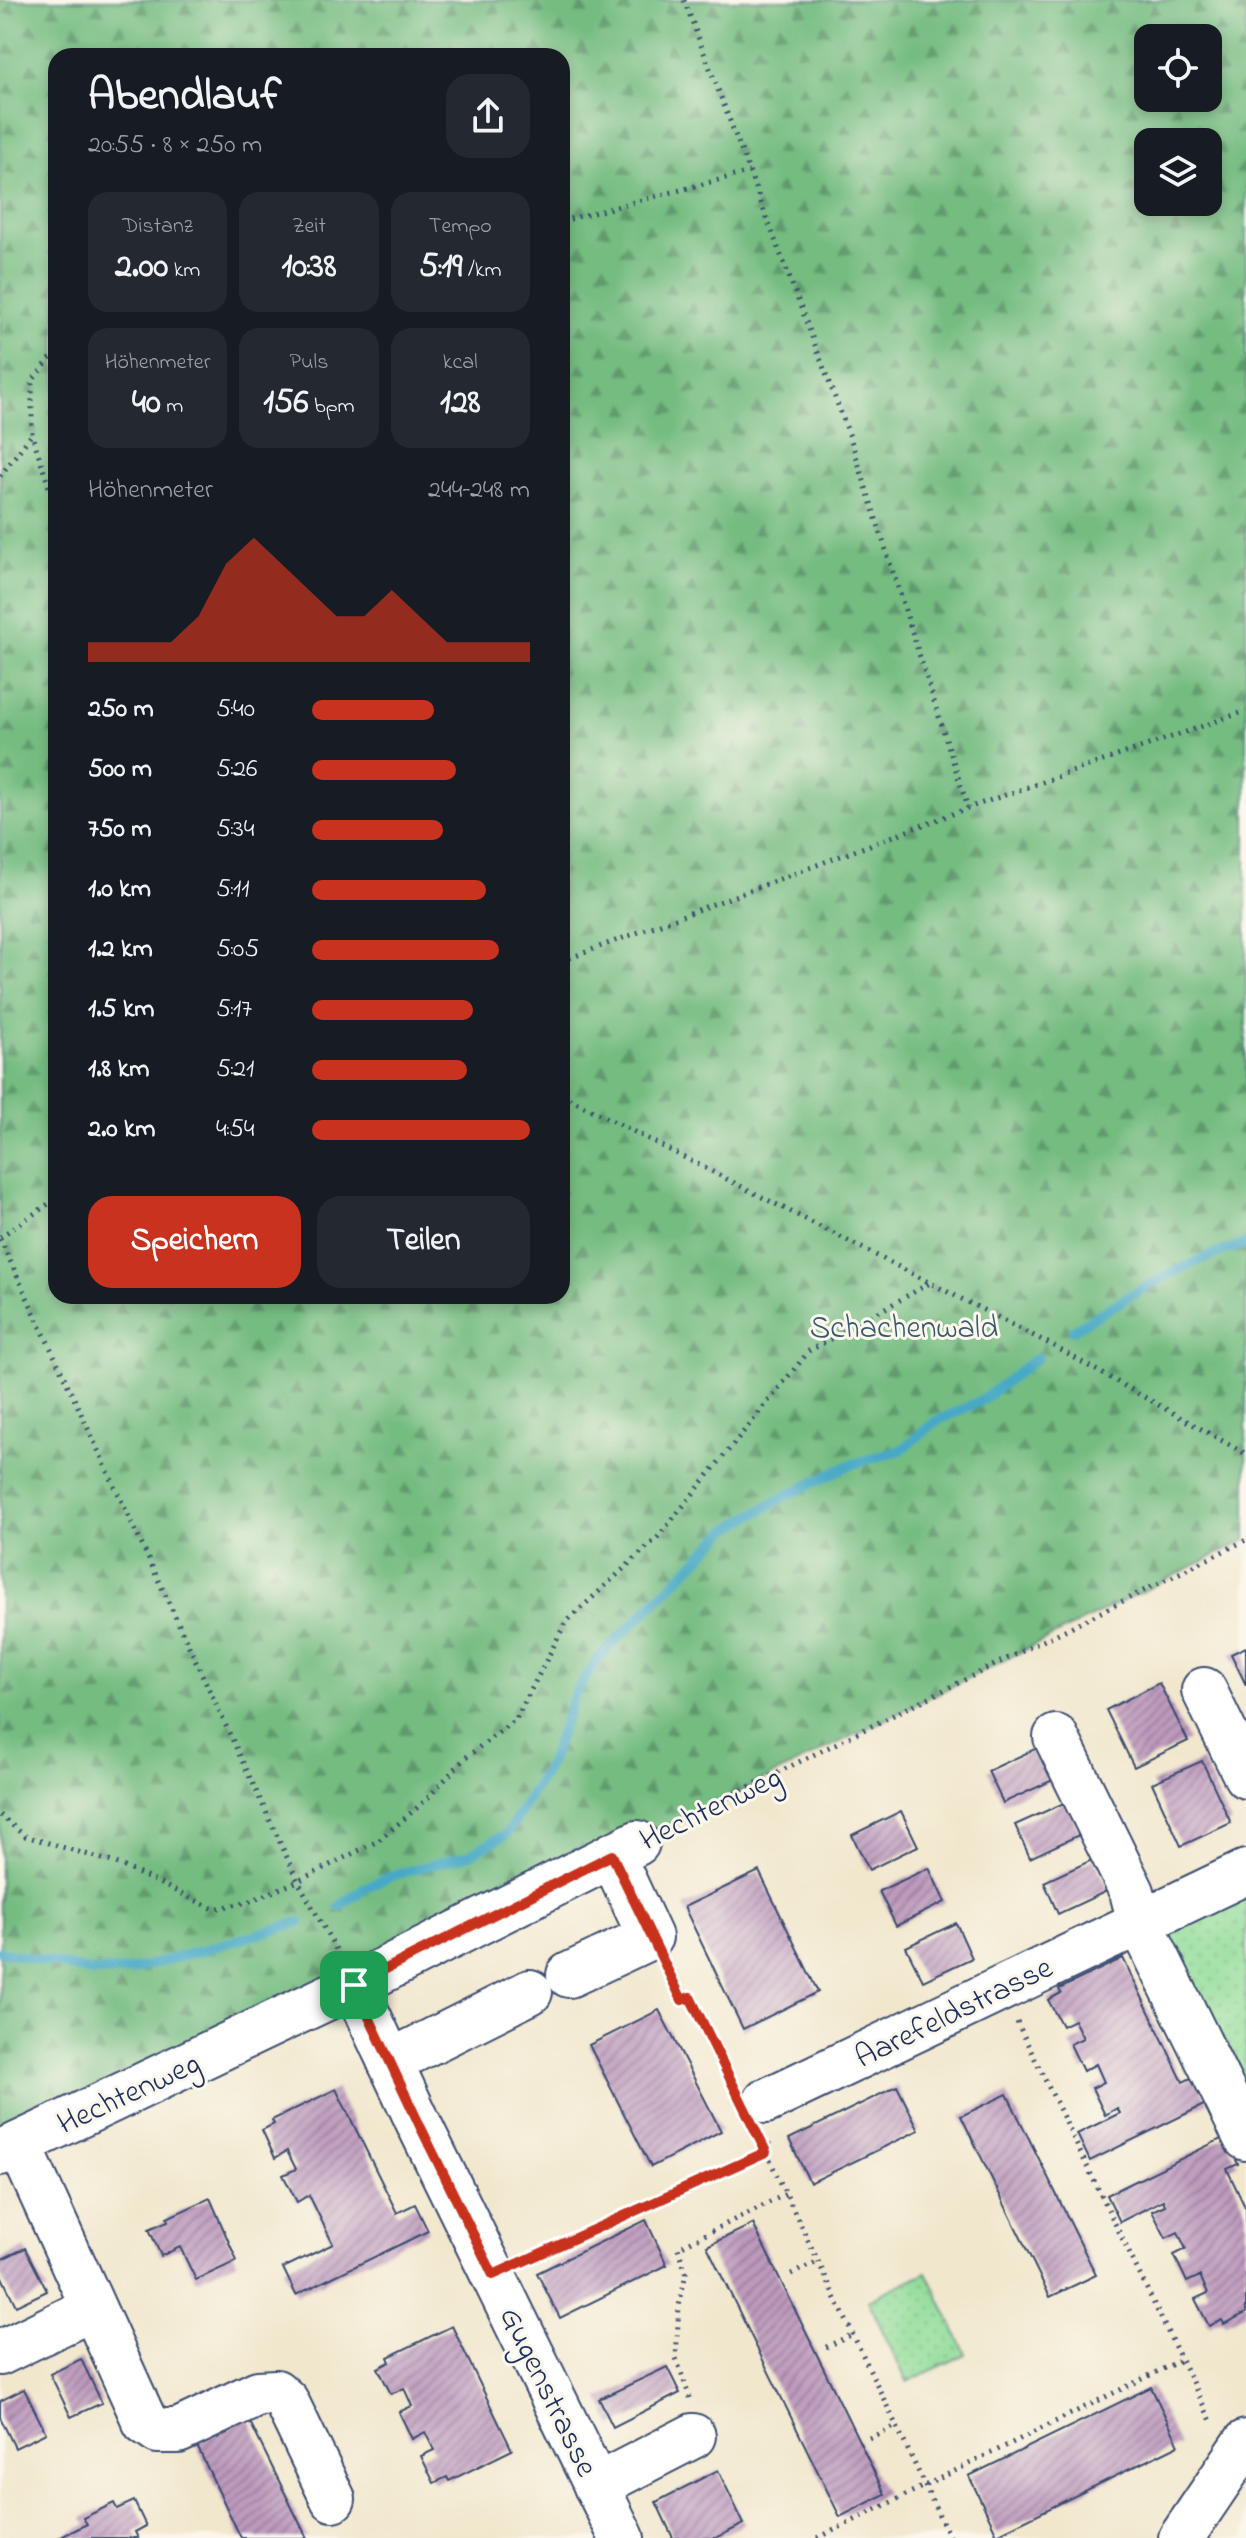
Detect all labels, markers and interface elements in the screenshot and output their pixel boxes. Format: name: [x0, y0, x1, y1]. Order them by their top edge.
map controls: [1134, 24, 1222, 216]
button: locate: [1134, 24, 1222, 112]
text: Abendlauf: [88, 65, 281, 129]
button: share: [446, 74, 530, 158]
text: 20:55 · 8 × 250 m: [88, 127, 262, 165]
button: layers: [1134, 128, 1222, 216]
text: Distanz: [122, 211, 193, 243]
text: Zeit: [292, 211, 326, 243]
text: Tempo: [429, 211, 492, 243]
text: 2.00: [115, 243, 168, 293]
text: 10:38: [281, 243, 337, 293]
text: 5:19: [419, 243, 463, 293]
text: km: [168, 255, 200, 287]
text: /km: [463, 255, 502, 287]
text: Höhenmeter: [105, 347, 211, 379]
text: Puls: [290, 347, 328, 379]
text: kcal: [443, 347, 478, 379]
text: 40: [132, 379, 161, 429]
text: 156: [263, 379, 309, 429]
text: 128: [440, 379, 481, 429]
text: m: [161, 391, 183, 423]
text: bpm: [309, 391, 355, 423]
text: Höhenmeter: [88, 472, 213, 510]
text: 244–248 m: [428, 472, 530, 510]
text: 250 m: [88, 691, 154, 729]
text: 5:40: [216, 691, 255, 729]
text: 500 m: [88, 751, 152, 789]
text: 5:26: [216, 751, 257, 789]
text: 750 m: [88, 811, 152, 849]
text: 5:34: [216, 811, 255, 849]
text: 1.0 km: [88, 871, 151, 909]
text: 5:11: [216, 871, 250, 909]
text: 1.2 km: [88, 931, 153, 969]
text: 5:05: [216, 931, 259, 969]
text: 1.5 km: [88, 991, 155, 1029]
text: 5:17: [216, 991, 252, 1029]
text: 1.8 km: [88, 1051, 149, 1089]
text: 5:21: [216, 1051, 254, 1089]
text: 2.0 km: [88, 1111, 156, 1149]
text: 4:54: [216, 1111, 255, 1149]
button: Speichern: [88, 1196, 301, 1288]
button: Teilen: [317, 1196, 530, 1288]
park label: Schachenwald: [810, 1306, 998, 1353]
street label: Hechtenweg: [633, 1756, 791, 1865]
street label: Aarefeldstrasse: [848, 1946, 1062, 2082]
pin: [320, 1951, 388, 2019]
icon: arrive: [332, 1963, 376, 2007]
street label: Hechtenweg: [50, 2042, 209, 2149]
street label: Gugenstrasse: [485, 2300, 609, 2486]

